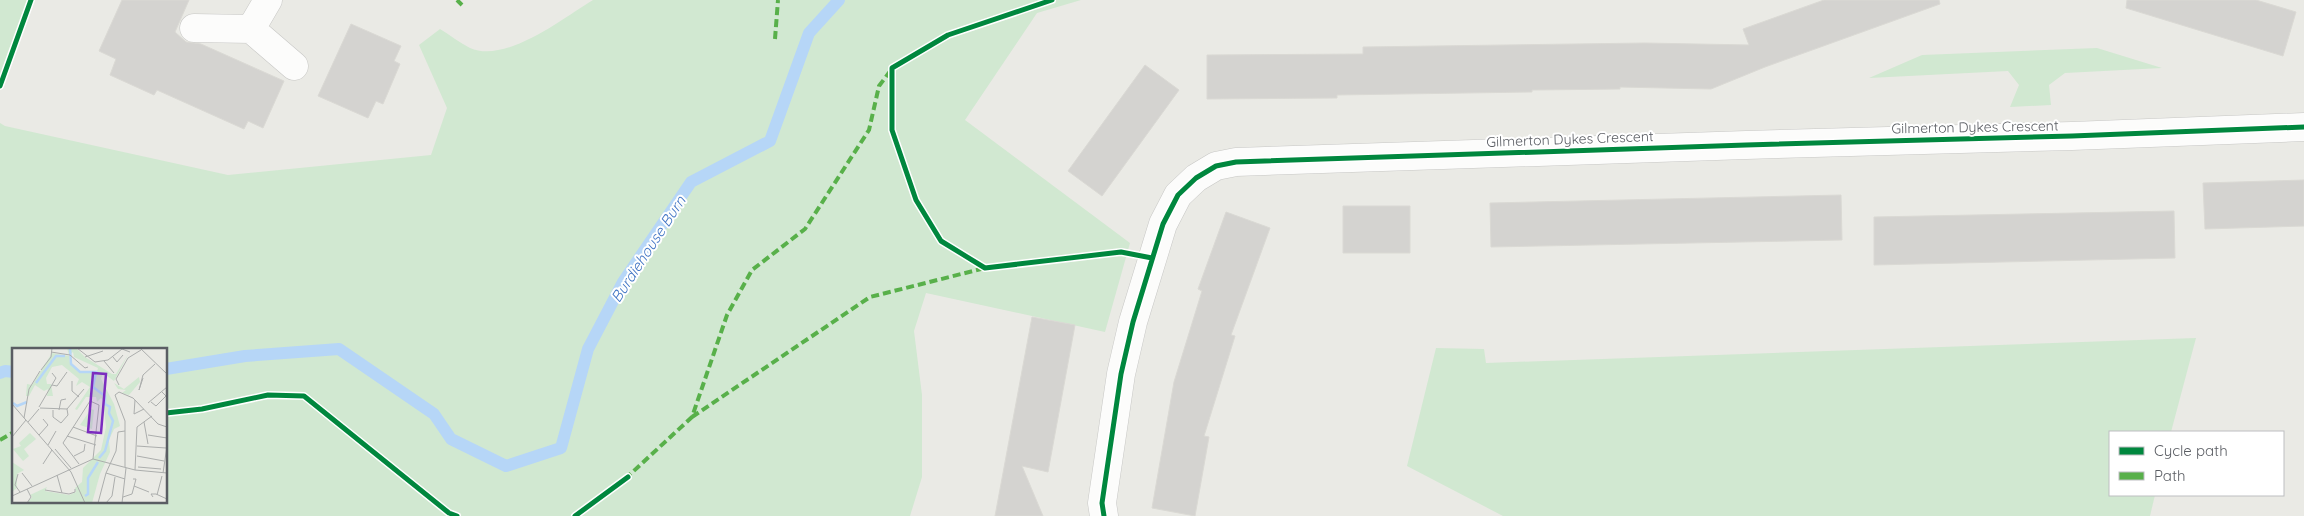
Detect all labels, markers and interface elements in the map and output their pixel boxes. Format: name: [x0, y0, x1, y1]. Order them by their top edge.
street label: Gilmerton Dykes Crescent: [1891, 117, 2059, 137]
street label: Gilmerton Dykes Crescent: [1486, 127, 1654, 151]
water label: Burdiehouse Burn: [607, 192, 690, 306]
inset map: [12, 348, 168, 504]
legend: [2109, 431, 2284, 496]
text: Cycle path: [2154, 441, 2228, 460]
text: Path: [2154, 466, 2186, 485]

